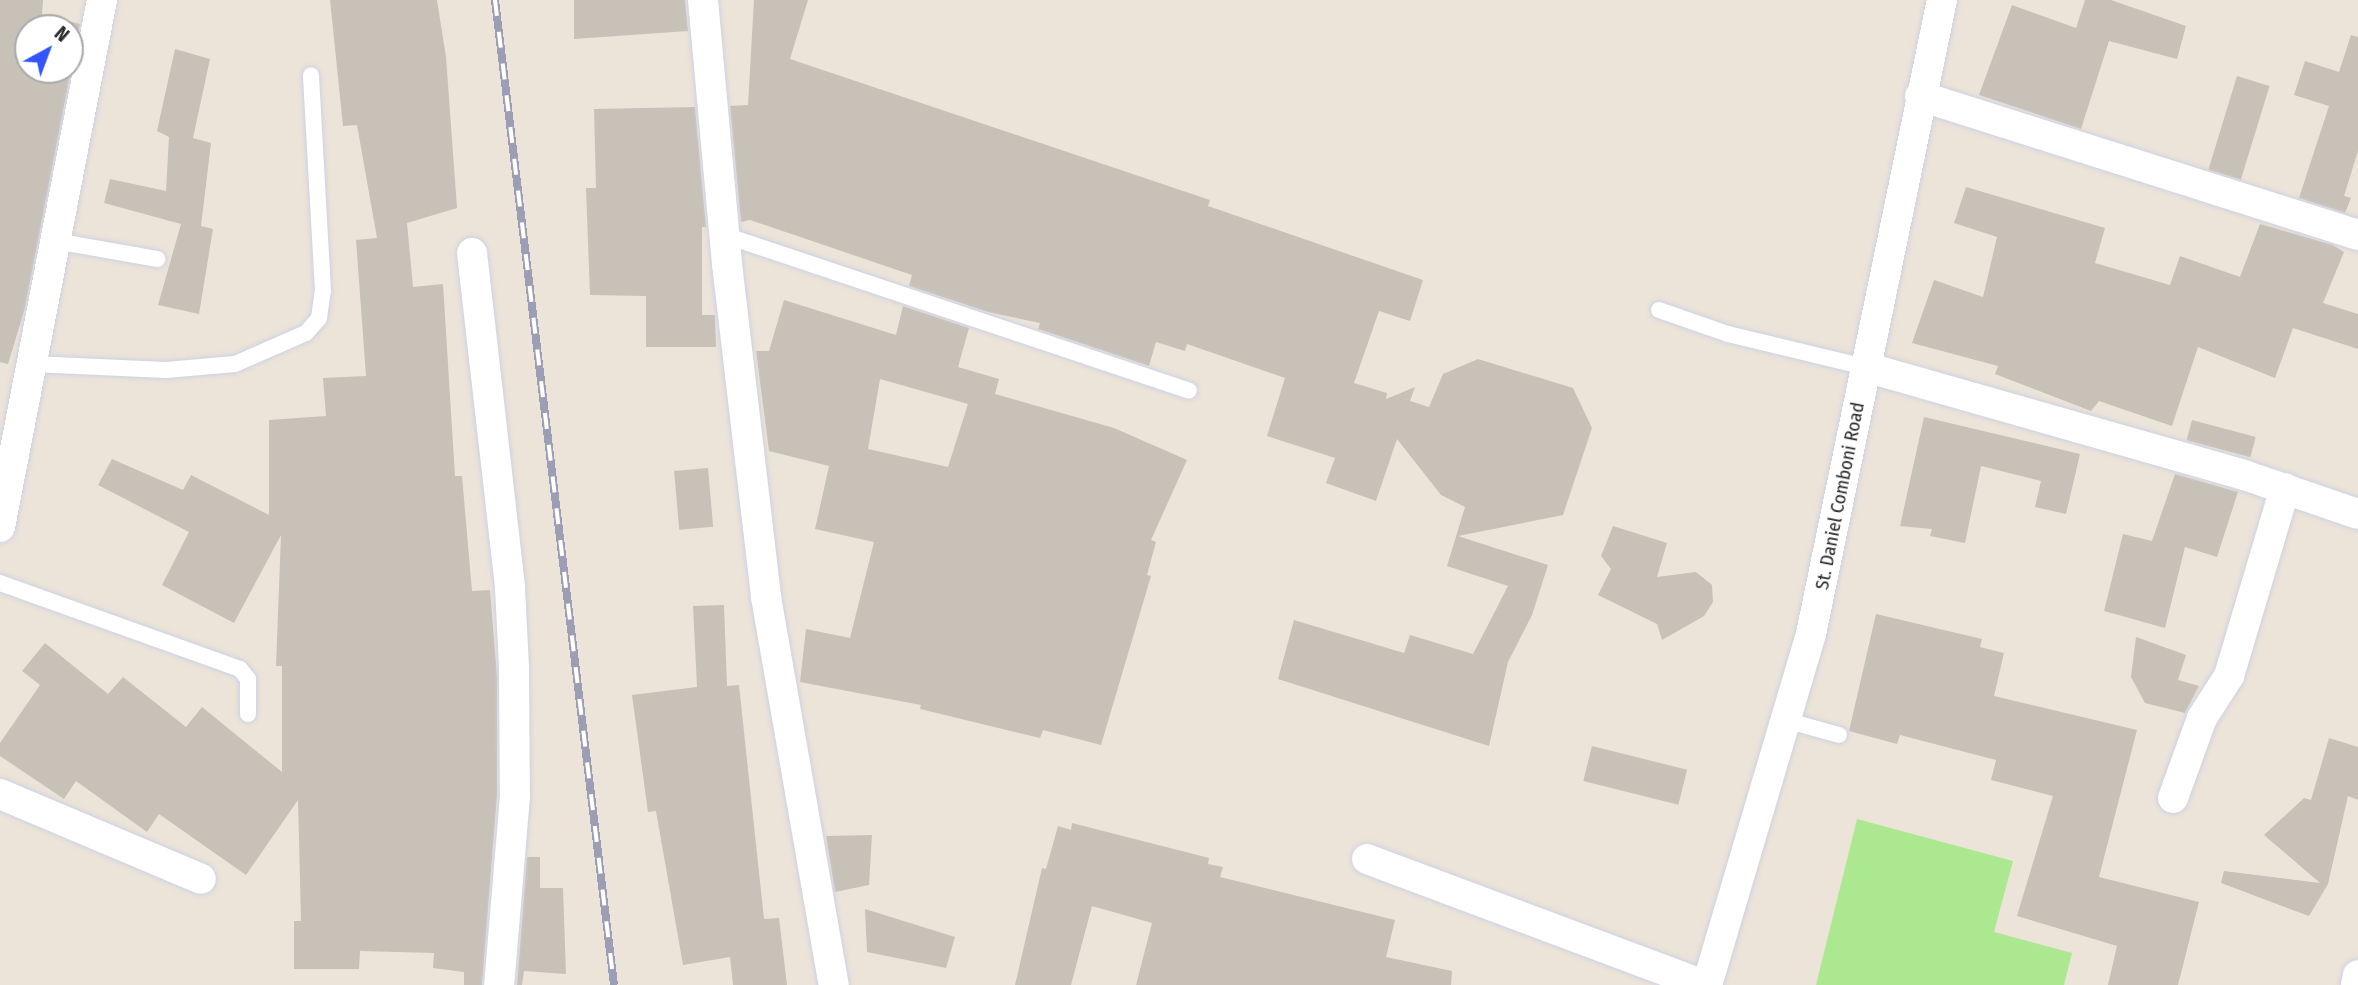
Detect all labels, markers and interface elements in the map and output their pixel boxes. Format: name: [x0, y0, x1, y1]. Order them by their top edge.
north arrow: [14, 14, 84, 84]
text: N: [50, 22, 74, 47]
street label: St. Daniel Comboni Road: [1811, 400, 1869, 592]

